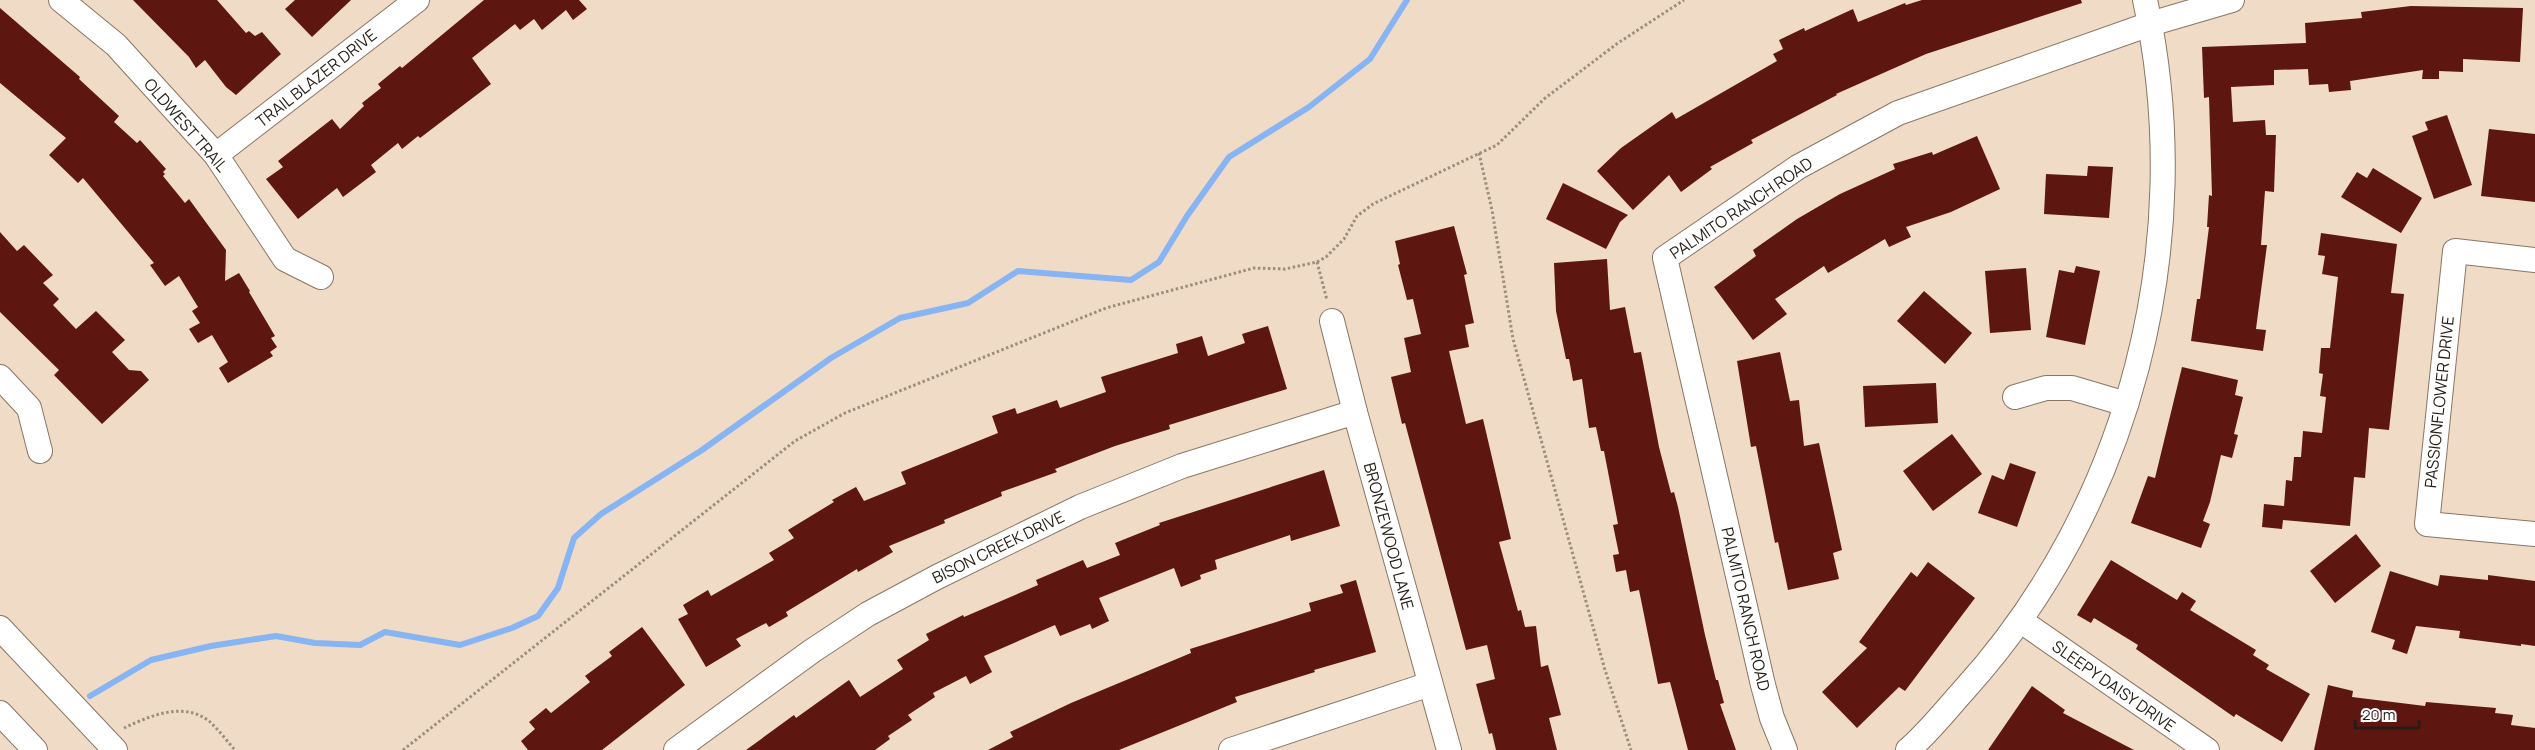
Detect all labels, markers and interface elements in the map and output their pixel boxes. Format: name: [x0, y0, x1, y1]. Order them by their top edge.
street label: TRAIL BLAZER DRIVE: [251, 24, 381, 132]
street label: OLDWEST TRAIL: [139, 73, 233, 177]
street label: PALMITO RANCH ROAD: [1665, 152, 1817, 264]
street label: PASSIONFLOWER DRIVE: [2419, 315, 2459, 489]
street label: BRONZEWOOD LANE: [1359, 460, 1419, 612]
street label: BISON CREEK DRIVE: [928, 505, 1068, 589]
street label: PALMITO RANCH ROAD: [1716, 525, 1776, 693]
street label: SLEEPY DAISY DRIVE: [2048, 635, 2180, 737]
scale bar: [2355, 698, 2419, 730]
text: 20 m: [2362, 704, 2395, 725]

